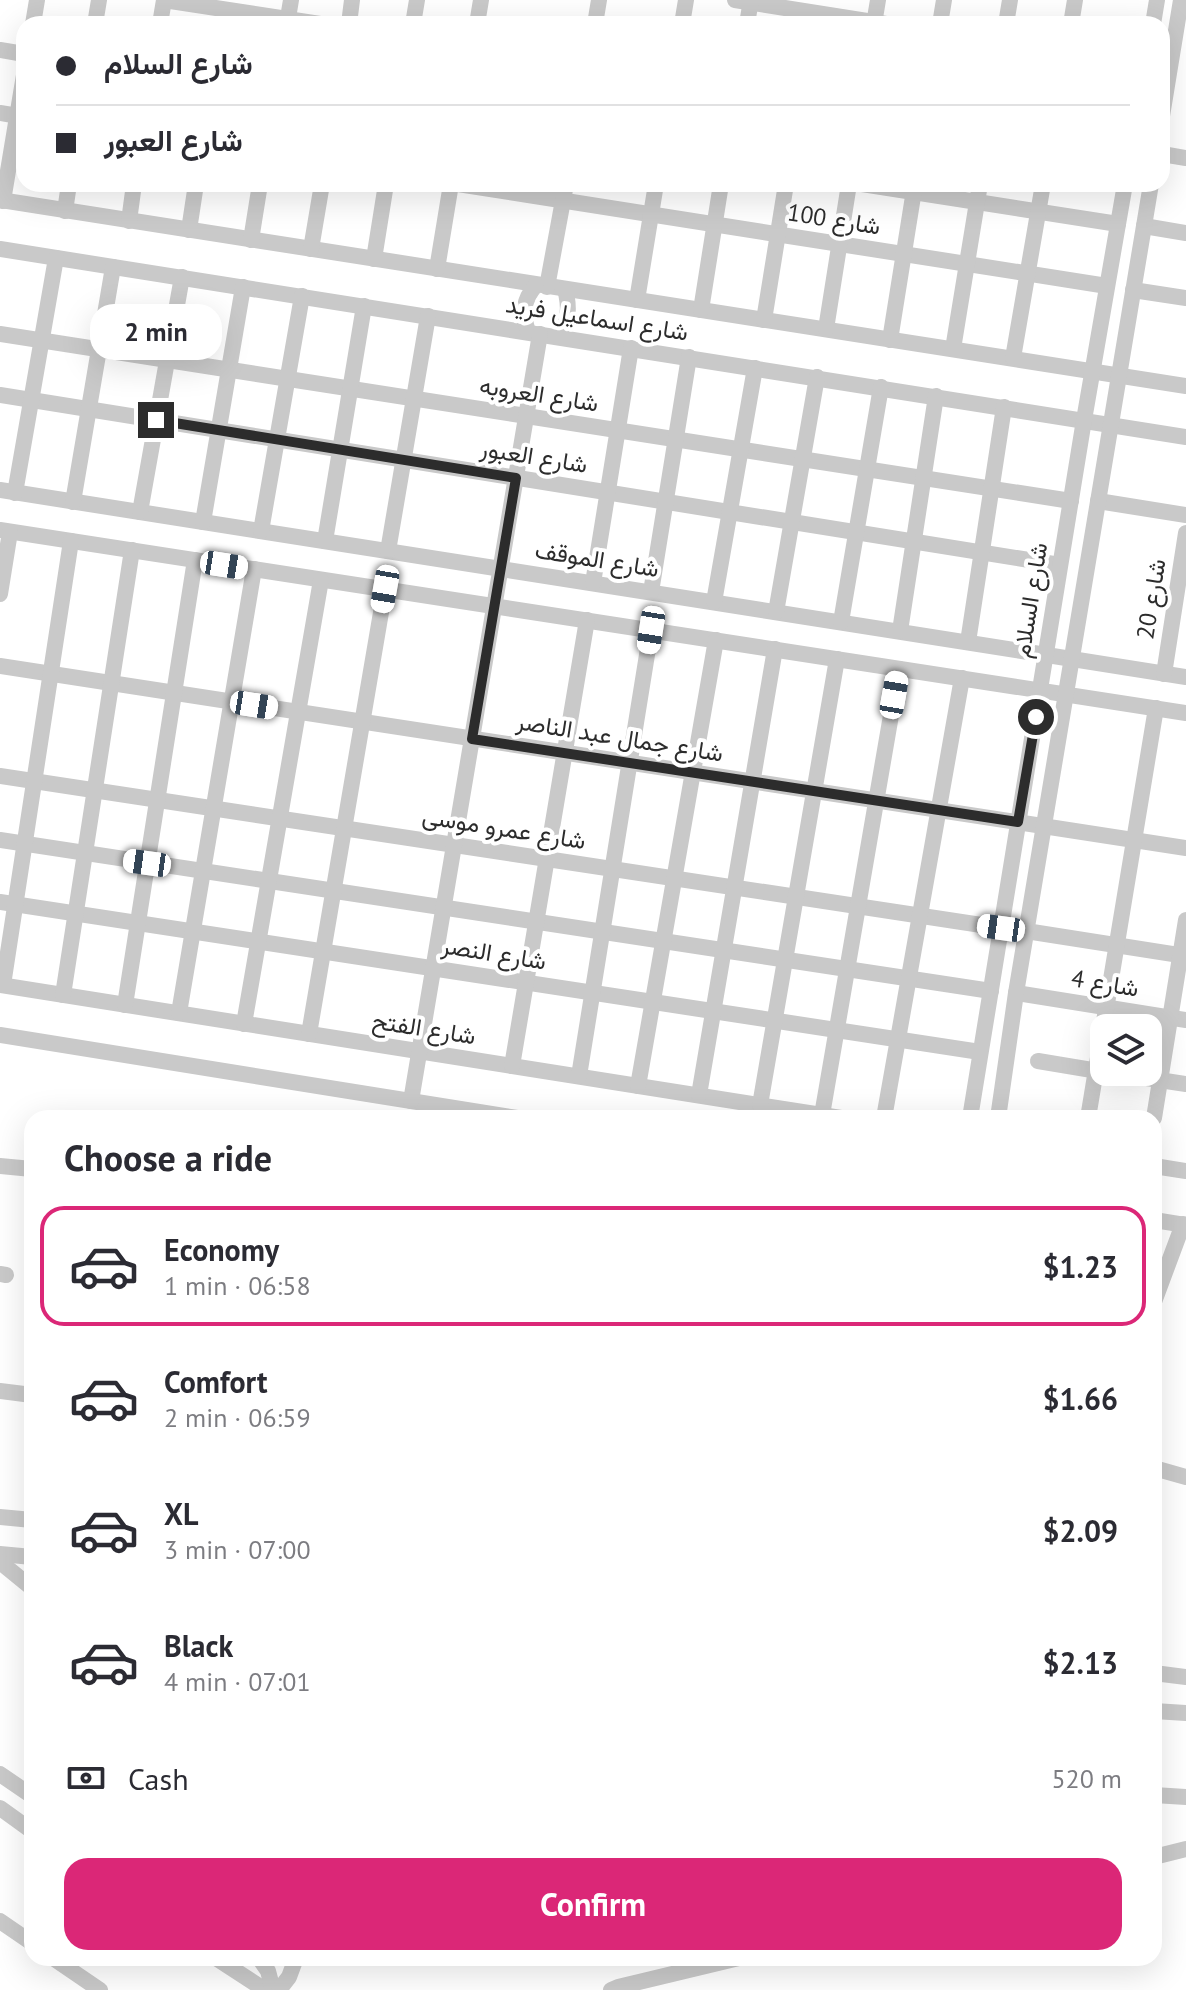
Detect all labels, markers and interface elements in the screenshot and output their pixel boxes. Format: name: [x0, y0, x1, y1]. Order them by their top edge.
text: شارع السلام: [104, 43, 253, 82]
text: شارع العبور: [104, 120, 243, 159]
street label: شارع 100: [785, 196, 883, 243]
street label: شارع اسماعيل فريد: [503, 288, 690, 349]
callout: 2 min: [90, 304, 222, 360]
text: 2 min: [124, 315, 188, 348]
street label: شارع العروبه: [477, 369, 601, 420]
route end: [138, 402, 174, 438]
street label: شارع العبور: [477, 432, 590, 481]
street label: شارع الموقف: [533, 534, 661, 585]
street label: شارع السلام: [1006, 540, 1055, 660]
car: [198, 549, 250, 581]
street label: شارع 20: [1129, 557, 1174, 642]
car: [369, 563, 401, 615]
car: [635, 604, 667, 656]
car: [878, 669, 910, 721]
car: [228, 689, 280, 721]
route start: [1018, 699, 1054, 735]
street label: شارع جمال عبد الناصر: [513, 705, 726, 770]
street label: شارع عمرو موسى: [420, 800, 588, 857]
car: [122, 848, 172, 878]
car: [976, 913, 1026, 943]
street label: شارع النصر: [439, 929, 548, 978]
street label: شارع 4: [1069, 962, 1141, 1005]
street label: شارع الفتح: [370, 1005, 478, 1053]
map controls: [1090, 1014, 1162, 1086]
button: layers: [1090, 1014, 1162, 1086]
text: Choose a ride: [64, 1134, 272, 1181]
icon: car: [68, 1230, 140, 1302]
text: Economy: [164, 1230, 279, 1269]
text: $1.23: [1043, 1247, 1118, 1286]
text: 1 min · 06:58: [164, 1269, 311, 1302]
icon: car: [68, 1362, 140, 1434]
text: Comfort: [164, 1362, 267, 1401]
text: $1.66: [1043, 1379, 1118, 1418]
text: 2 min · 06:59: [164, 1401, 311, 1434]
icon: car: [68, 1494, 140, 1566]
text: XL: [164, 1494, 198, 1533]
text: $2.09: [1043, 1511, 1118, 1550]
text: 3 min · 07:00: [164, 1533, 311, 1566]
icon: car: [68, 1626, 140, 1698]
text: Black: [164, 1626, 233, 1665]
text: $2.13: [1043, 1643, 1118, 1682]
text: 4 min · 07:01: [164, 1665, 311, 1698]
icon: cash: [64, 1756, 108, 1800]
text: Cash: [128, 1759, 189, 1798]
text: 520 m: [1051, 1762, 1122, 1795]
button: Confirm: [64, 1858, 1122, 1950]

